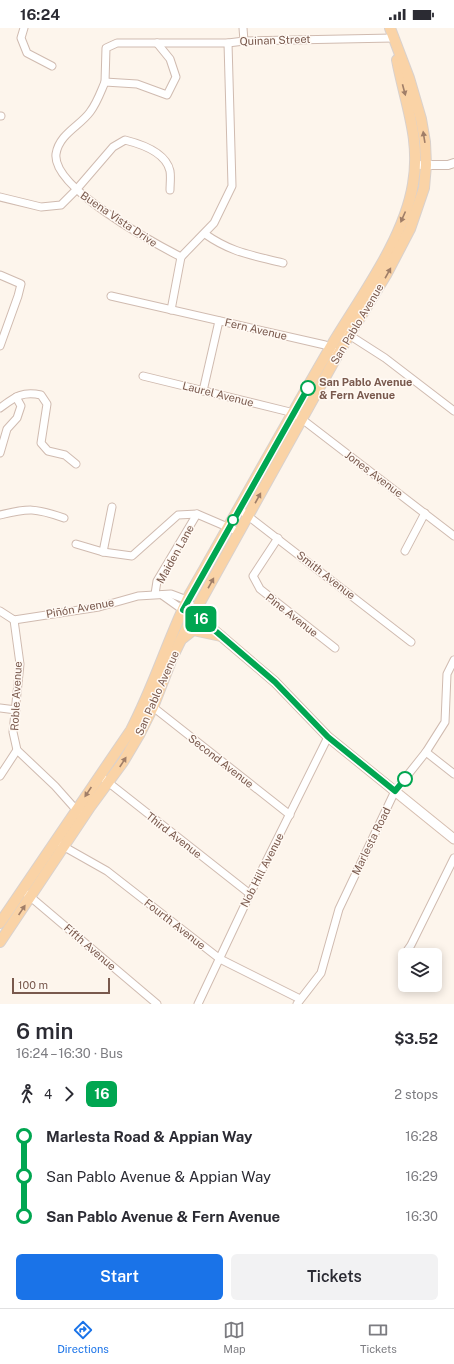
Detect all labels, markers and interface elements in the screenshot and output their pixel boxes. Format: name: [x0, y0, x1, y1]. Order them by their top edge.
text: 16:24: [20, 6, 60, 23]
street label: Quinan Street: [239, 33, 311, 47]
one-way arrow: [401, 84, 407, 96]
one-way arrow: [421, 131, 427, 143]
street label: Buena Vista Drive: [78, 189, 160, 249]
one-way arrow: [400, 211, 406, 223]
one-way arrow: [384, 267, 391, 279]
street label: San Pablo Avenue: [328, 282, 386, 366]
street label: Fern Avenue: [224, 316, 288, 342]
place label: San Pablo Avenue & Fern Avenue: [319, 376, 412, 401]
street label: Laurel Avenue: [181, 379, 255, 409]
marker: San Pablo Avenue & Fern Avenue: [300, 380, 316, 396]
street label: Jones Avenue: [343, 448, 405, 500]
one-way arrow: [254, 492, 261, 504]
unlabelled marker: [227, 514, 239, 526]
street label: Maiden Lane: [154, 523, 196, 585]
street label: Smith Avenue: [294, 549, 358, 601]
one-way arrow: [207, 577, 214, 589]
street label: Pine Avenue: [264, 591, 320, 639]
street label: Piñón Avenue: [45, 596, 115, 620]
line badge: 16: [183, 606, 219, 632]
text: 16: [193, 611, 209, 627]
street label: San Pablo Avenue: [133, 649, 181, 737]
street label: Roble Avenue: [8, 661, 24, 731]
street label: Second Avenue: [186, 732, 256, 790]
one-way arrow: [119, 757, 127, 767]
unlabelled marker: [397, 771, 413, 787]
one-way arrow: [84, 787, 92, 798]
street label: Marlesta Road: [349, 805, 393, 877]
street label: Third Avenue: [144, 810, 204, 860]
street label: Nob Hill Avenue: [238, 831, 286, 909]
street label: Fourth Avenue: [142, 896, 208, 952]
one-way arrow: [18, 904, 26, 915]
street label: Fifth Avenue: [62, 921, 118, 973]
map controls: [398, 948, 442, 992]
button: layers: [398, 948, 442, 992]
scale bar: [12, 976, 110, 995]
text: 100 m: [18, 979, 48, 991]
text: 6 min: [16, 1018, 73, 1044]
text: $3.52: [394, 1030, 438, 1047]
text: 16:24 – 16:30 · Bus: [16, 1046, 123, 1061]
icon: walk: [16, 1083, 38, 1105]
icon: forward: [58, 1083, 80, 1105]
text: 16: [94, 1086, 109, 1102]
text: 4: [44, 1087, 52, 1102]
text: 2 stops: [394, 1087, 438, 1102]
text: Marlesta Road & Appian Way: [46, 1128, 252, 1145]
text: 16:28: [405, 1129, 438, 1144]
text: San Pablo Avenue & Appian Way: [46, 1168, 271, 1185]
text: 16:29: [406, 1169, 438, 1184]
text: San Pablo Avenue & Fern Avenue: [46, 1208, 280, 1225]
text: 16:30: [406, 1209, 438, 1224]
button: Start: [16, 1254, 223, 1300]
button: Tickets: [231, 1254, 438, 1300]
tab: Directions: [57, 1319, 109, 1355]
tab: Map: [223, 1319, 246, 1355]
tab: Tickets: [360, 1319, 397, 1355]

